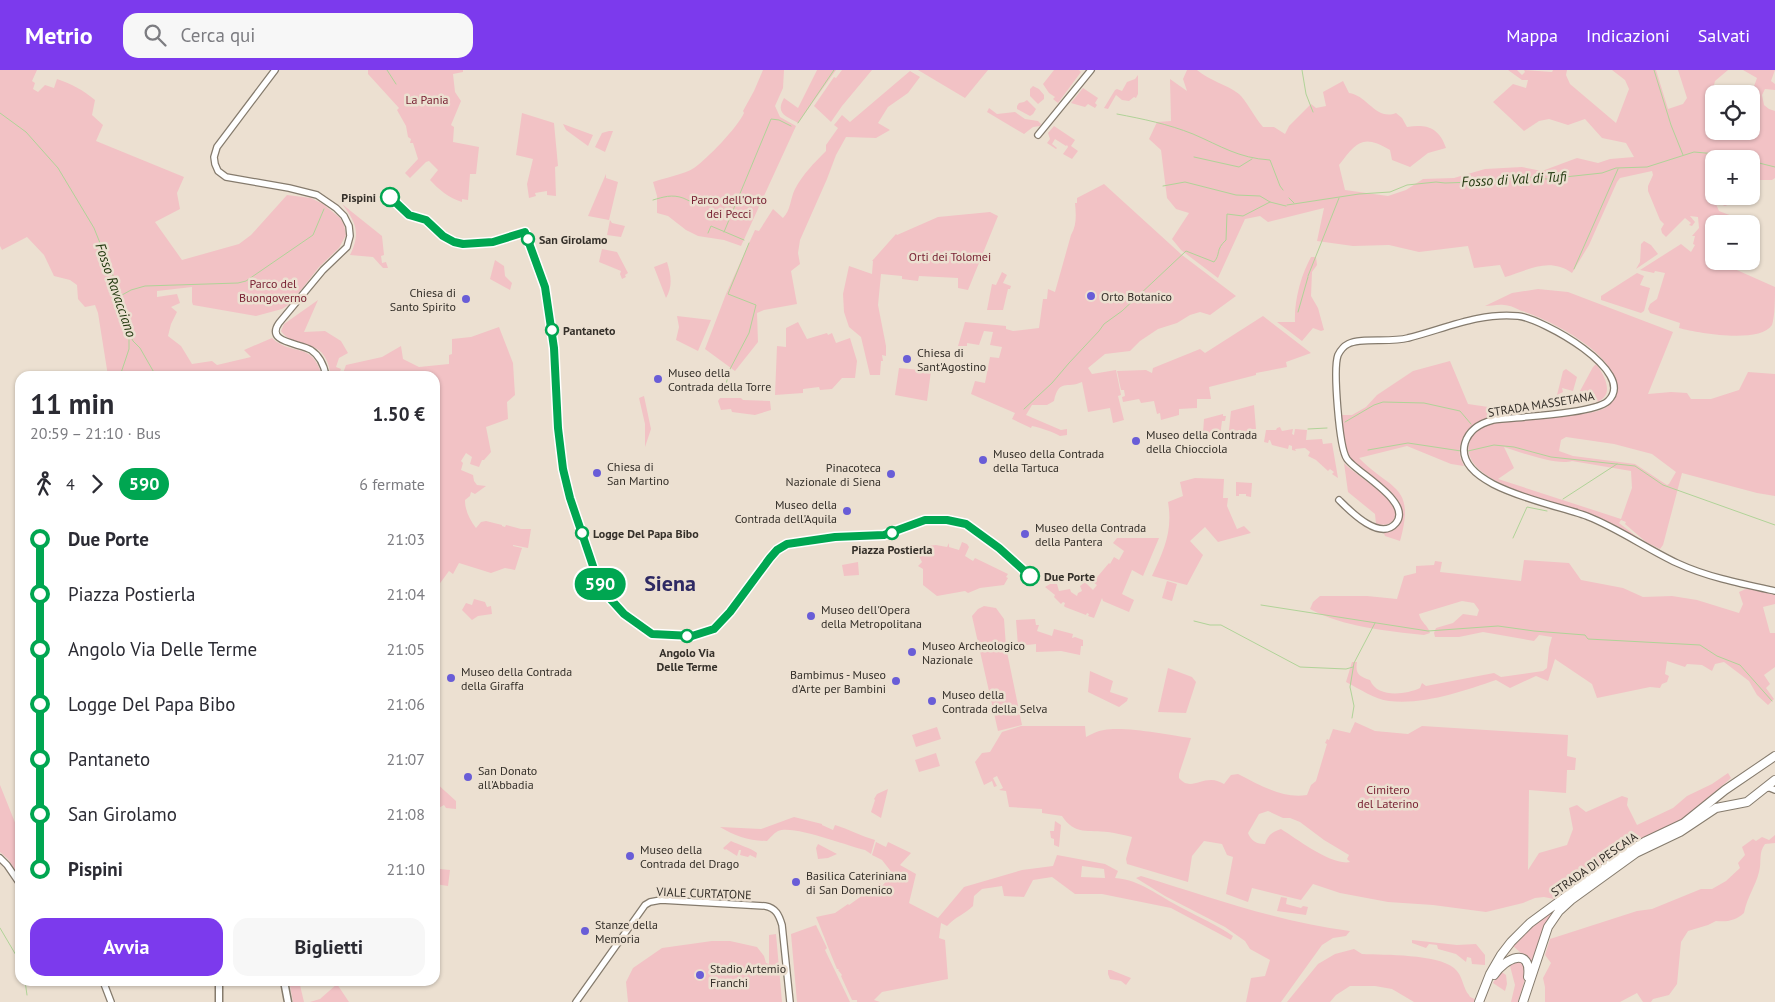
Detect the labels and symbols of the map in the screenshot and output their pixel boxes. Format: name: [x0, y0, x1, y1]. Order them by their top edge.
park label: La Pania: [405, 92, 449, 107]
water label: Fosso di Val di Tufi: [1461, 167, 1568, 191]
marker: Pispini: [380, 187, 400, 207]
place label: Pispini: [341, 190, 376, 205]
park label: Parco dell'Orto dei Pecci: [691, 192, 767, 221]
marker: San Girolamo: [521, 232, 535, 246]
place label: San Girolamo: [539, 232, 608, 247]
water label: Fosso Ravacciano: [91, 240, 141, 340]
park label: Orti dei Tolomei: [909, 249, 991, 264]
park label: Parco del Buongoverno: [239, 276, 307, 305]
place label: Chiesa di Santo Spirito: [390, 285, 456, 314]
place label: Orto Botanico: [1101, 289, 1172, 304]
marker: Orto Botanico: [1085, 290, 1097, 302]
marker: Chiesa di Santo Spirito: [460, 293, 472, 305]
marker: Pantaneto: [545, 323, 559, 337]
place label: Pantaneto: [563, 323, 616, 338]
place label: Chiesa di Sant'Agostino: [917, 345, 986, 374]
marker: Chiesa di Sant'Agostino: [901, 353, 913, 365]
place label: Museo della Contrada della Torre: [668, 365, 771, 394]
marker: Museo della Contrada della Torre: [652, 373, 664, 385]
street label: STRADA MASSETANA: [1487, 388, 1595, 420]
place label: Museo della Contrada della Chiocciola: [1146, 427, 1257, 456]
marker: Museo della Contrada della Chiocciola: [1130, 435, 1142, 447]
place label: Museo della Contrada della Tartuca: [993, 446, 1104, 475]
marker: Museo della Contrada della Tartuca: [977, 454, 989, 466]
place label: Chiesa di San Martino: [607, 459, 669, 488]
place label: Pinacoteca Nazionale di Siena: [786, 460, 881, 489]
marker: Chiesa di San Martino: [591, 467, 603, 479]
marker: Pinacoteca Nazionale di Siena: [885, 468, 897, 480]
place label: Museo della Contrada dell'Aquila: [735, 497, 837, 526]
marker: Museo della Contrada dell'Aquila: [841, 505, 853, 517]
place label: Museo della Contrada della Pantera: [1035, 520, 1146, 549]
marker: Logge Del Papa Bibo: [575, 526, 589, 540]
place label: Logge Del Papa Bibo: [593, 526, 699, 541]
marker: Piazza Postierla: [885, 526, 899, 540]
marker: Museo della Contrada della Pantera: [1019, 528, 1031, 540]
place label: Piazza Postierla: [851, 542, 933, 557]
marker: Due Porte: [1020, 566, 1040, 586]
line badge: 590: [571, 568, 629, 600]
district label: Siena: [644, 569, 696, 597]
place label: Due Porte: [1044, 569, 1095, 584]
place label: Museo dell'Opera della Metropolitana: [821, 602, 922, 631]
marker: Museo dell'Opera della Metropolitana: [805, 610, 817, 622]
marker: Angolo Via Delle Terme: [680, 629, 694, 643]
place label: Museo Archeologico Nazionale: [922, 638, 1025, 667]
place label: Angolo Via Delle Terme: [657, 645, 717, 674]
marker: Museo Archeologico Nazionale: [906, 646, 918, 658]
place label: Museo della Contrada della Giraffa: [461, 664, 572, 693]
place label: Bambimus - Museo d'Arte per Bambini: [790, 667, 886, 696]
marker: Museo della Contrada della Giraffa: [445, 672, 457, 684]
marker: Bambimus - Museo d'Arte per Bambini: [890, 675, 902, 687]
place label: Museo della Contrada della Selva: [942, 687, 1048, 716]
marker: Museo della Contrada della Selva: [926, 695, 938, 707]
place label: San Donato all'Abbadia: [478, 763, 537, 792]
marker: San Donato all'Abbadia: [462, 771, 474, 783]
park label: Cimitero del Laterino: [1357, 782, 1419, 811]
street label: STRADA DI PESCAIA: [1548, 829, 1640, 899]
place label: Museo della Contrada del Drago: [640, 842, 739, 871]
marker: Museo della Contrada del Drago: [624, 850, 636, 862]
place label: Basilica Cateriniana di San Domenico: [806, 868, 907, 897]
marker: Basilica Cateriniana di San Domenico: [790, 876, 802, 888]
street label: VIALE CURTATONE: [655, 884, 752, 902]
place label: Stanze della Memoria: [595, 917, 658, 946]
marker: Stanze della Memoria: [579, 925, 591, 937]
place label: Stadio Artemio Franchi: [710, 961, 786, 990]
marker: Stadio Artemio Franchi: [694, 969, 706, 981]

